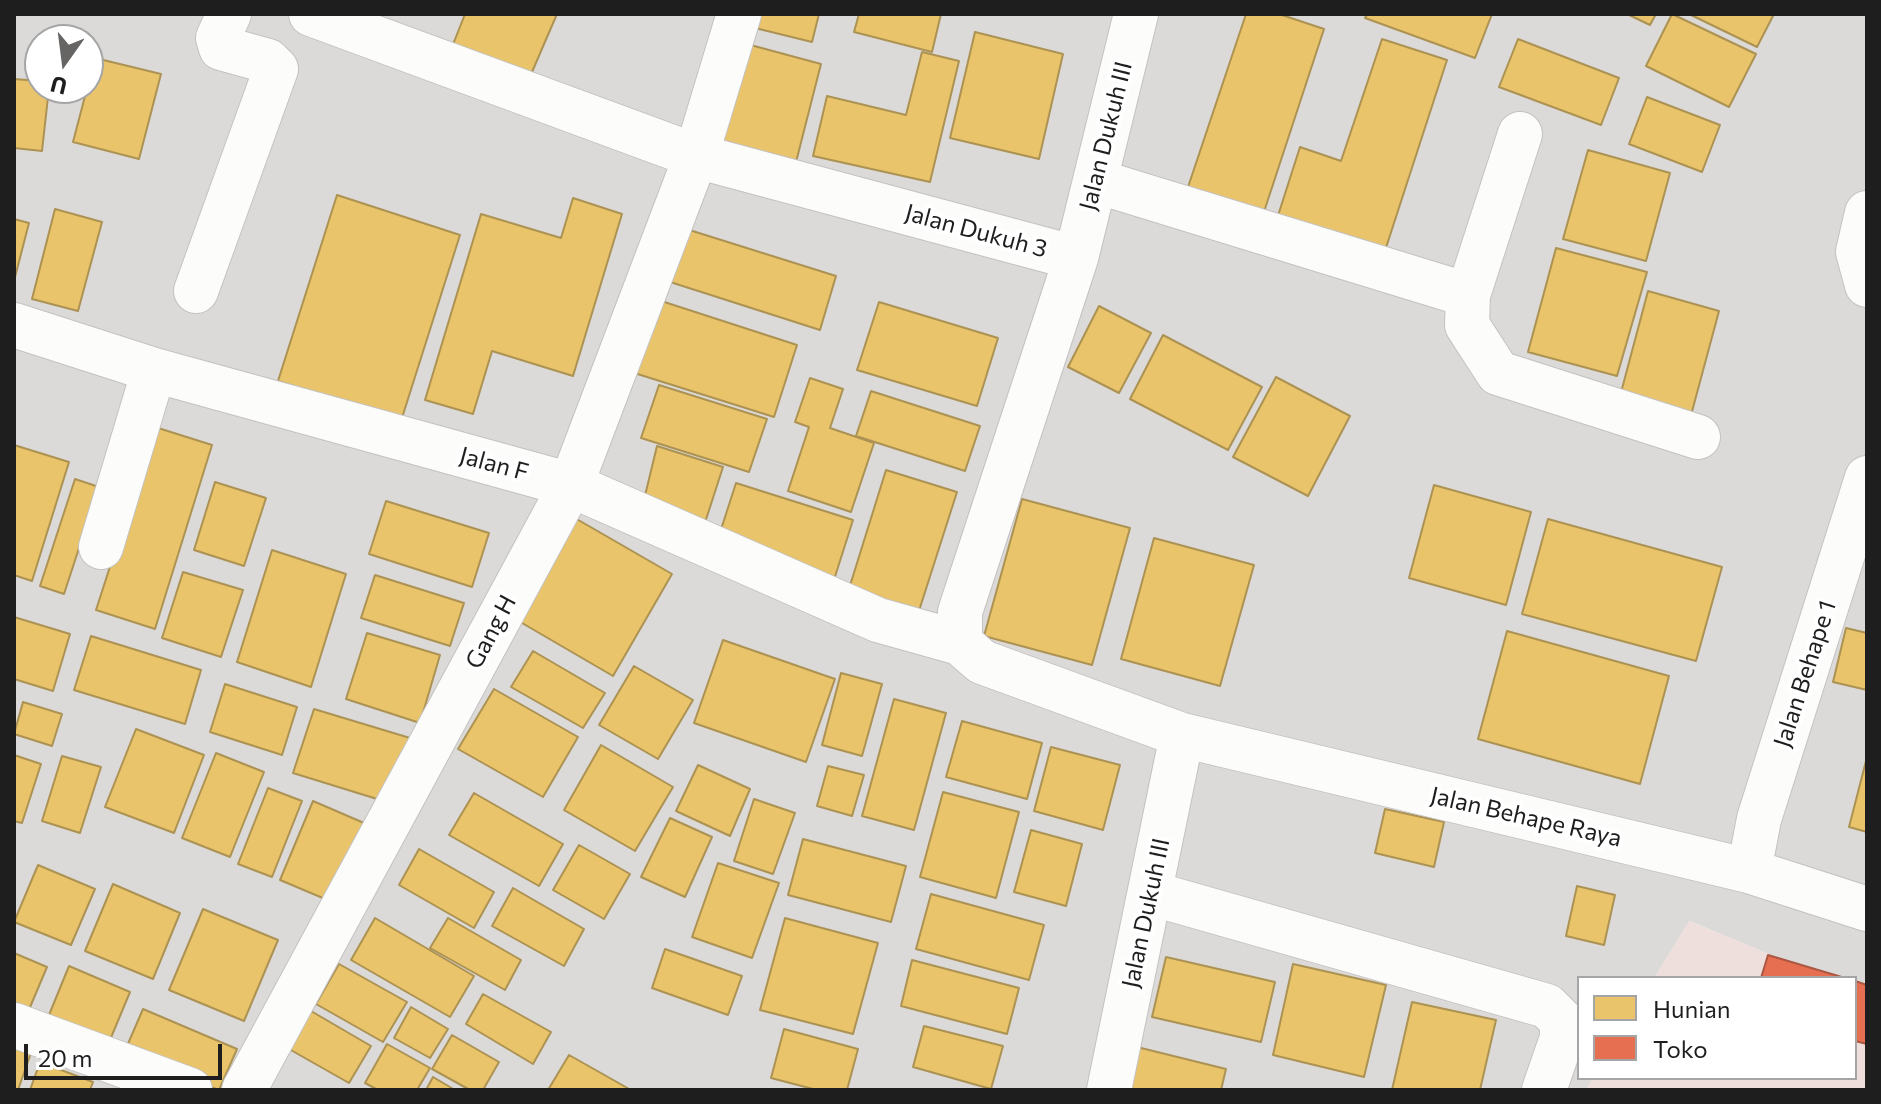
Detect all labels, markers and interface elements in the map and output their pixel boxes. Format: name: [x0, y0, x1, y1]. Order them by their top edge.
north arrow: [24, 24, 104, 104]
street label: Jalan Dukuh III: [1074, 59, 1138, 213]
text: U: [48, 71, 70, 101]
street label: Jalan Dukuh 3: [902, 198, 1050, 264]
street label: Jalan F: [456, 441, 532, 487]
street label: Gang H: [460, 590, 522, 674]
street label: Jalan Behape 1: [1768, 597, 1842, 751]
street label: Jalan Behape Raya: [1428, 781, 1624, 853]
street label: Jalan Dukuh III: [1116, 835, 1176, 991]
legend: [1577, 976, 1857, 1080]
text: Hunian: [1653, 994, 1731, 1023]
scale bar: [28, 1028, 226, 1078]
text: Toko: [1653, 1034, 1708, 1063]
text: 20 m: [38, 1043, 92, 1072]

